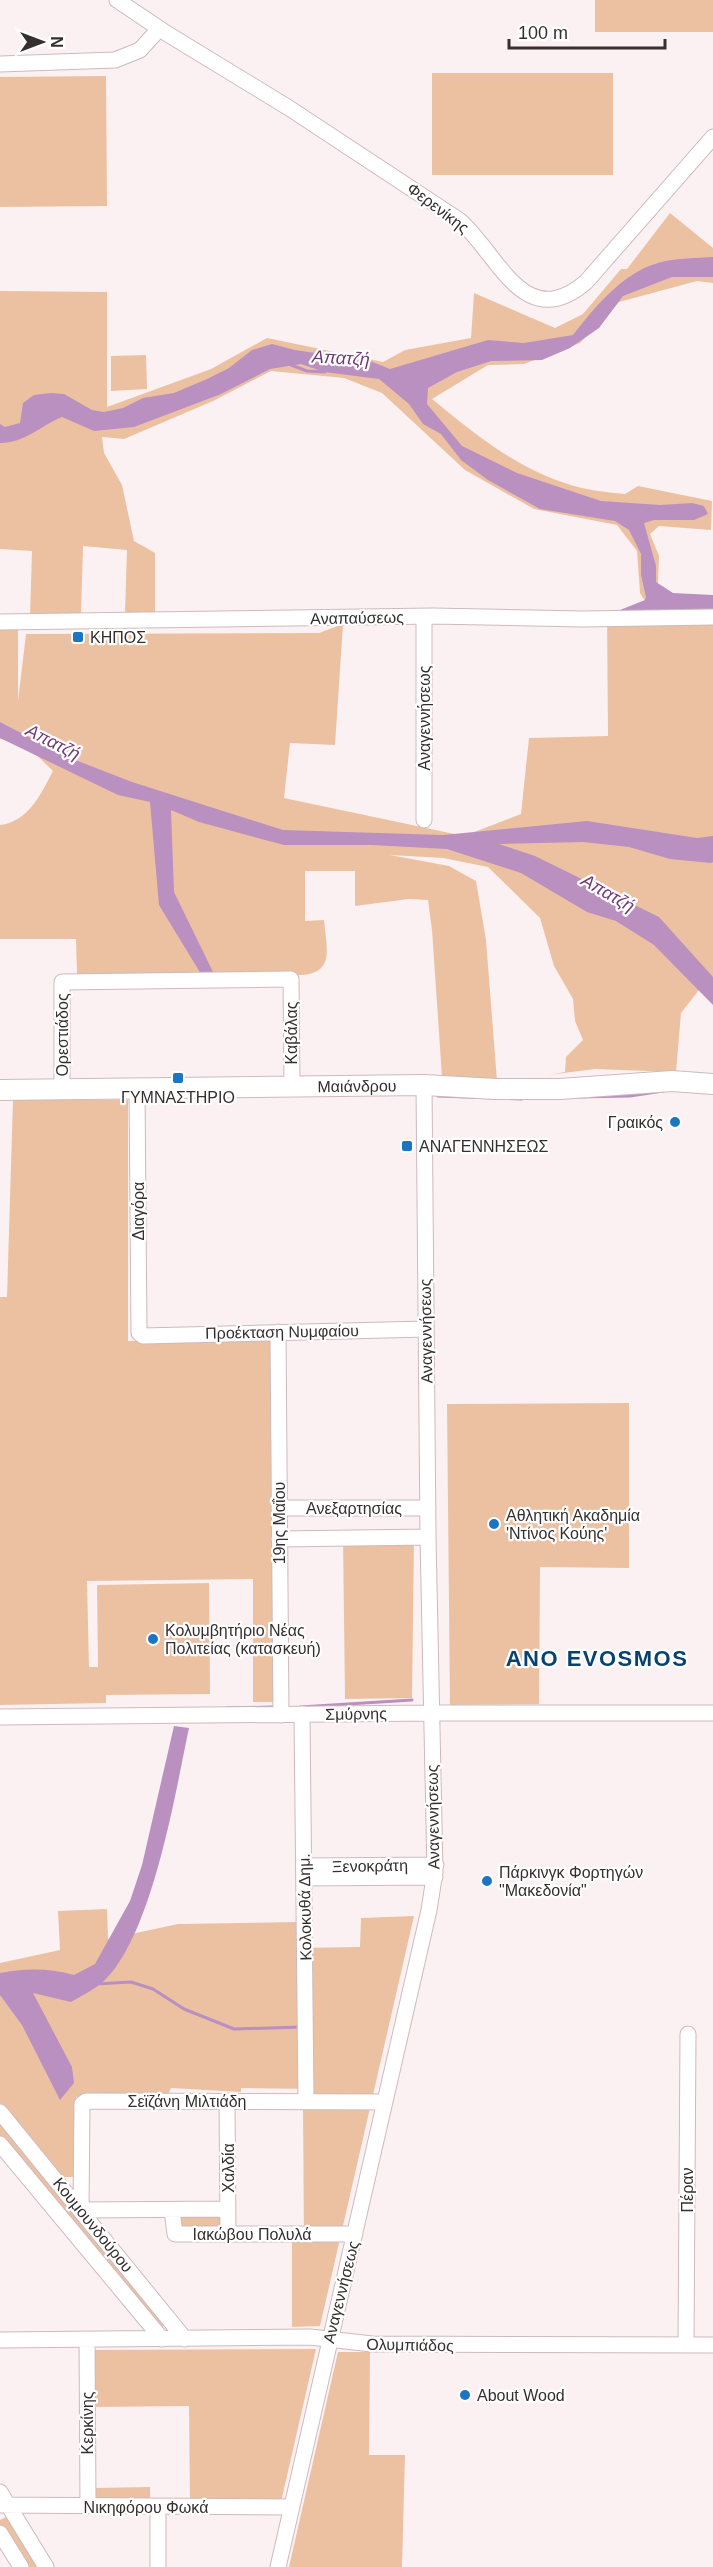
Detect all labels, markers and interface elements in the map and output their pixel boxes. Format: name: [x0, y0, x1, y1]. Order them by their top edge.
north arrow: [12, 12, 72, 72]
scale bar: [509, 12, 665, 50]
text: 100 m: [518, 23, 568, 43]
text: N: [48, 36, 65, 48]
street label: Φερενίκης: [404, 179, 472, 237]
water label: Απατζή: [311, 346, 370, 370]
street label: Αναπαύσεως: [310, 609, 404, 627]
place label: ΚΗΠΟΣ: [90, 629, 146, 646]
marker: ΚΗΠΟΣ: [71, 630, 85, 644]
street label: Αναγεννήσεως: [416, 665, 433, 770]
water label: Απατζή: [22, 719, 83, 764]
water label: Απατζή: [577, 869, 638, 916]
street label: Ορεστιάδος: [54, 993, 71, 1077]
street label: Καβάλας: [283, 1001, 300, 1064]
marker: ΓΥΜΝΑΣΤΗΡΙΟ: [171, 1071, 185, 1085]
street label: Μαιάνδρου: [317, 1077, 397, 1095]
place label: ΓΥΜΝΑΣΤΗΡΙΟ: [121, 1089, 235, 1106]
place label: Γραικός: [608, 1114, 663, 1131]
marker: Γραικός: [668, 1115, 682, 1129]
place label: ΑΝΑΓΕΝΝΗΣΕΩΣ: [419, 1138, 549, 1155]
marker: ΑΝΑΓΕΝΝΗΣΕΩΣ: [400, 1139, 414, 1153]
street label: Διαγόρα: [130, 1182, 147, 1240]
street label: Αναγεννήσεως: [417, 1278, 435, 1384]
street label: Προέκταση Νυμφαίου: [205, 1322, 359, 1342]
street label: 19ης Μαΐου: [271, 1482, 288, 1564]
street label: Ανεξαρτησίας: [306, 1500, 402, 1518]
place label: Αθλητική Ακαδημία 'Ντίνος Κούης': [506, 1507, 640, 1542]
marker: Αθλητική Ακαδημία 'Ντίνος Κούης': [487, 1517, 501, 1531]
place label: Κολυμβητήριο Νέας Πολιτείας (κατασκευή): [165, 1622, 321, 1657]
marker: Κολυμβητήριο Νέας Πολιτείας (κατασκευή): [146, 1632, 160, 1646]
district label: ANO EVOSMOS: [506, 1646, 688, 1671]
street label: Σμύρνης: [325, 1705, 387, 1723]
street label: Αναγεννήσεως: [424, 1764, 442, 1870]
street label: Κολοκυθά Δημ.: [296, 1853, 314, 1961]
street label: Ξενοκράτη: [332, 1857, 408, 1875]
place label: Πάρκινγκ Φορτηγών "Μακεδονία": [499, 1864, 643, 1899]
marker: Πάρκινγκ Φορτηγών "Μακεδονία": [480, 1874, 494, 1888]
street label: Σεϊζάνη Μιλτιάδη: [128, 2093, 246, 2111]
street label: Χαλδία: [220, 2143, 237, 2193]
street label: Πέραν: [679, 2167, 696, 2213]
street label: Κουμουνδούρου: [50, 2174, 136, 2276]
street label: Ιακώβου Πολυλά: [193, 2226, 311, 2243]
street label: Αναγεννήσεως: [320, 2239, 362, 2345]
street label: Ολυμπιάδος: [366, 2336, 454, 2354]
place label: About Wood: [477, 2387, 565, 2404]
marker: About Wood: [458, 2388, 472, 2402]
street label: Κερκίνης: [79, 2391, 96, 2455]
street label: Νικηφόρου Φωκά: [84, 2499, 208, 2516]

